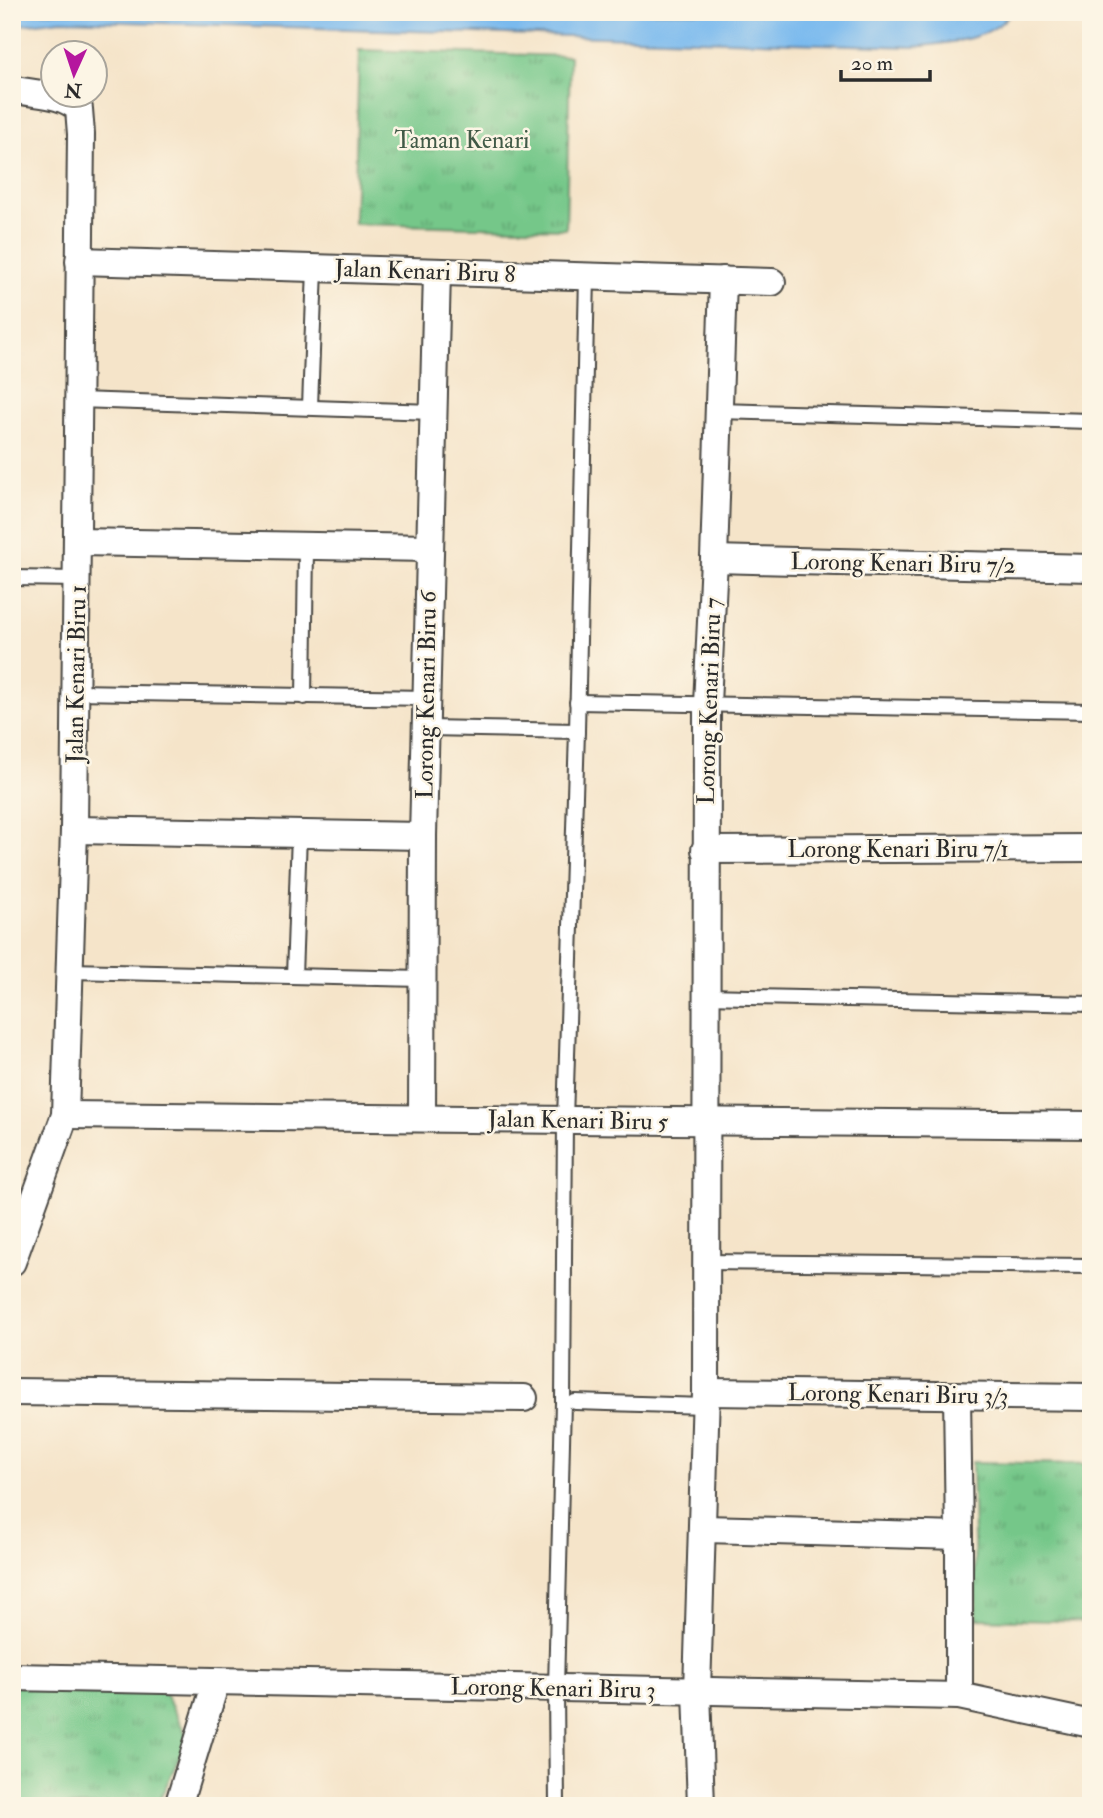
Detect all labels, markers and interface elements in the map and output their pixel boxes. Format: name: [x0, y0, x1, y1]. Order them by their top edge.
north arrow: [38, 38, 108, 108]
scale bar: [841, 38, 930, 82]
text: 20 m: [851, 50, 893, 77]
text: N: [63, 77, 83, 102]
park label: Taman Kenari: [395, 125, 529, 156]
street label: Jalan Kenari Biru 8: [333, 253, 516, 290]
street label: Lorong Kenari Biru 7/2: [790, 546, 1016, 581]
street label: Jalan Kenari Biru 1: [59, 584, 94, 765]
street label: Lorong Kenari Biru 6: [409, 589, 444, 799]
street label: Lorong Kenari Biru 7: [690, 597, 729, 805]
street label: Lorong Kenari Biru 7/1: [787, 834, 1009, 865]
street label: Jalan Kenari Biru 5: [486, 1103, 669, 1138]
street label: Lorong Kenari Biru 3/3: [787, 1377, 1009, 1412]
street label: Lorong Kenari Biru 3: [450, 1671, 656, 1706]

